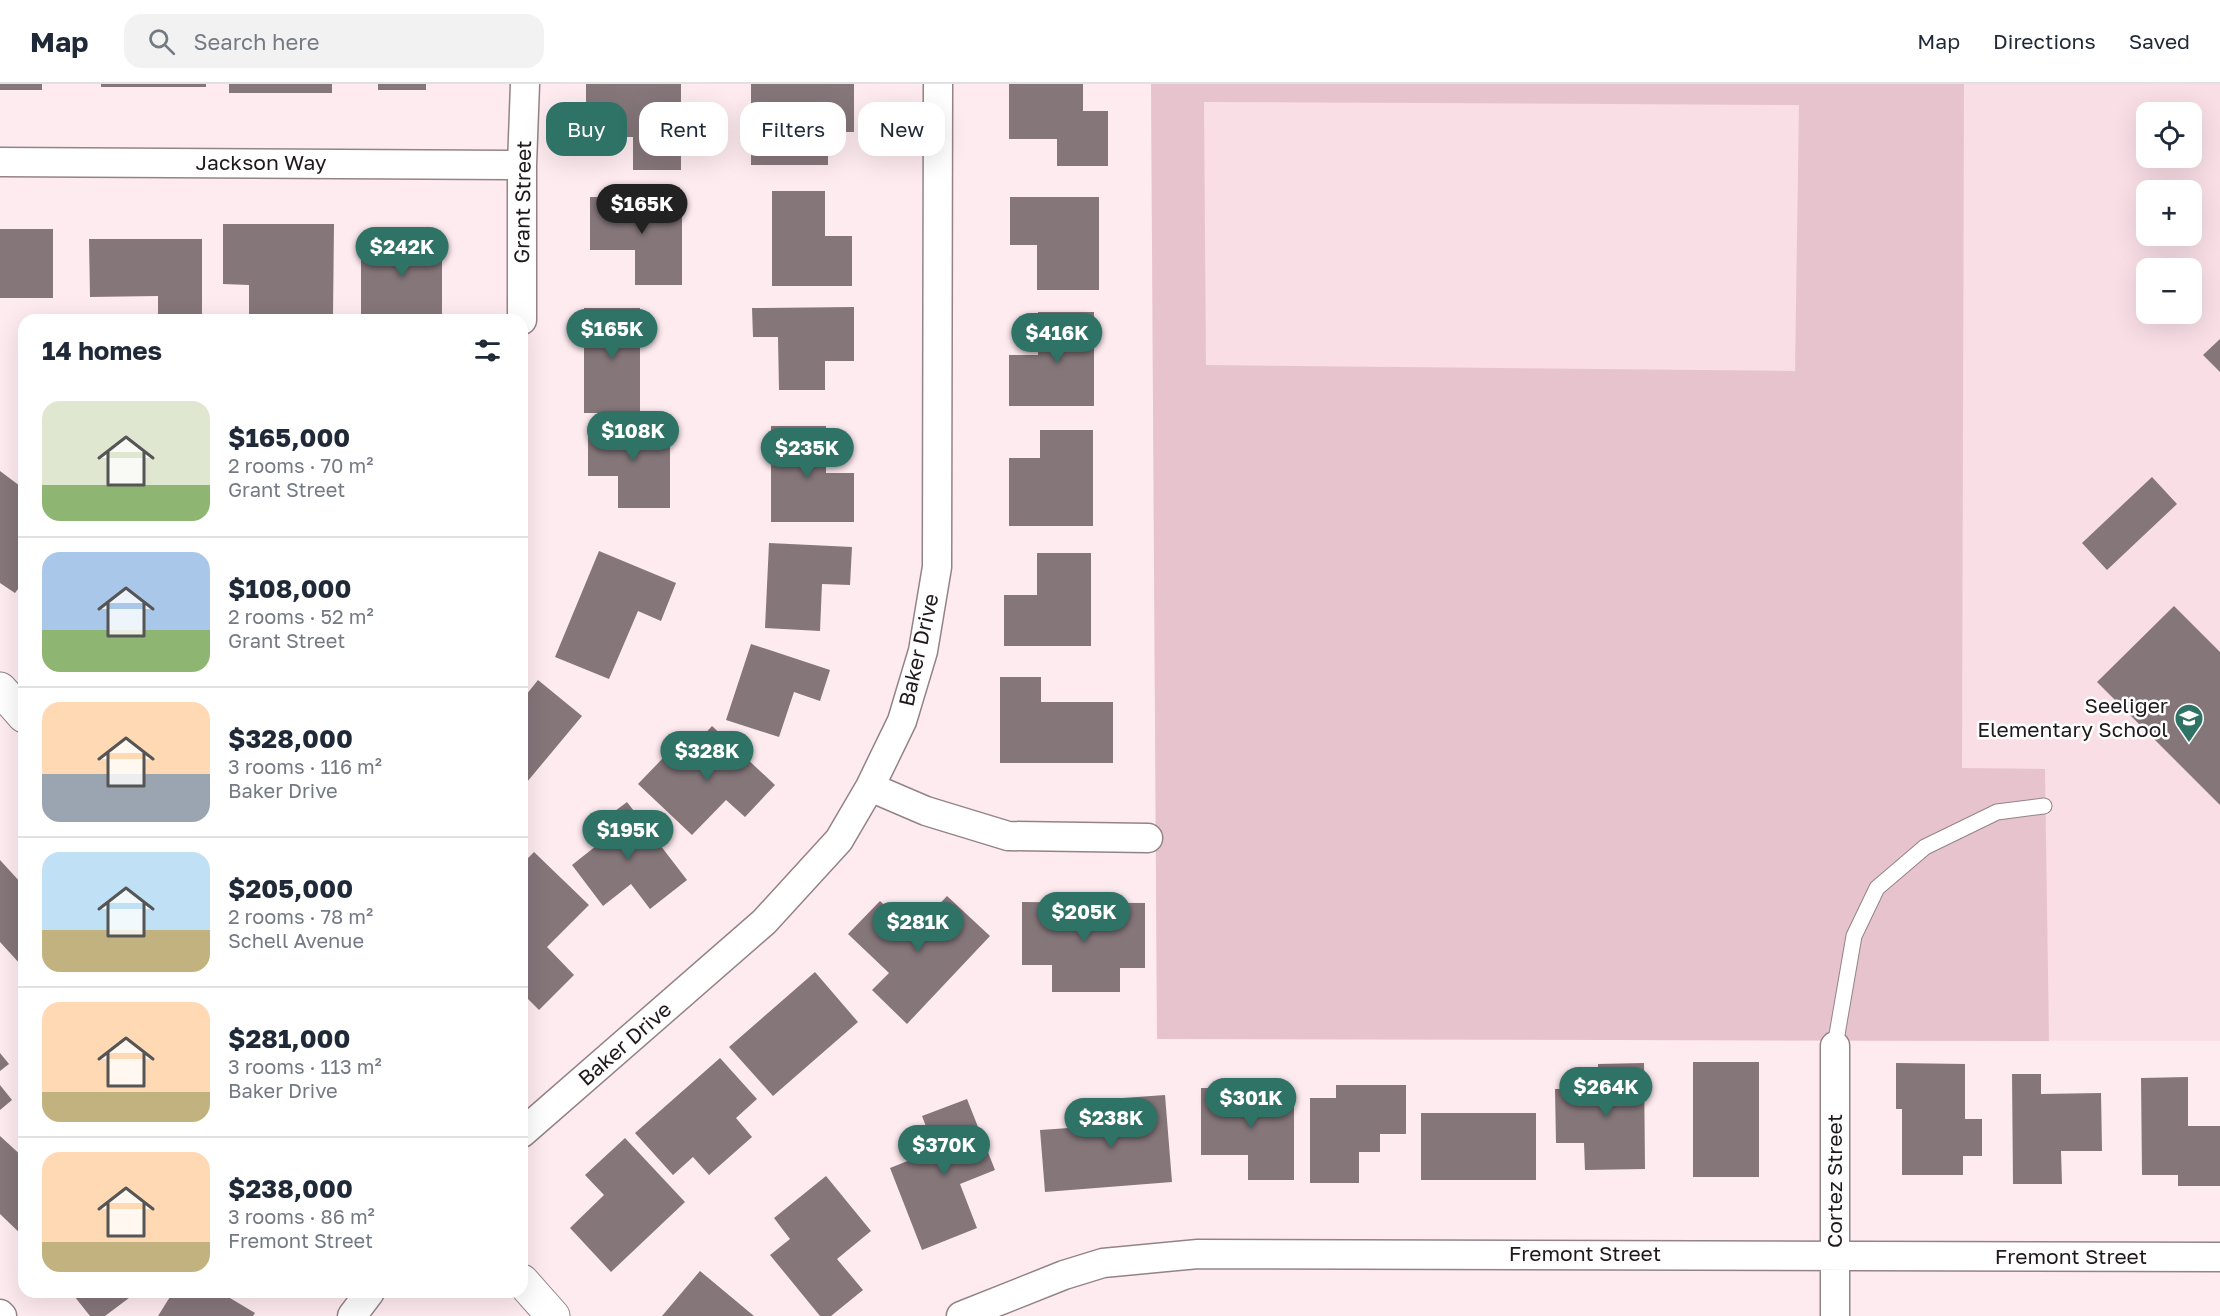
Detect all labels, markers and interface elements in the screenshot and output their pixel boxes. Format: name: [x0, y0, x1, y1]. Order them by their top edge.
search box: [124, 14, 544, 68]
text: Map: [30, 25, 88, 58]
icon: search: [145, 25, 178, 58]
text: Search here: [193, 28, 319, 55]
text: Map: [1917, 28, 1960, 54]
text: Directions: [1993, 28, 2096, 54]
text: Saved: [2129, 28, 2190, 54]
chip: Buy: [546, 102, 627, 156]
chip: Rent: [639, 102, 728, 156]
chip: Filters: [740, 102, 846, 156]
chip: New: [858, 102, 945, 156]
map controls: [2136, 102, 2202, 324]
button: locate: [2136, 102, 2202, 168]
street label: Grant Street: [508, 140, 536, 264]
street label: Jackson Way: [195, 149, 327, 175]
button: +: [2136, 180, 2202, 246]
pin: $165K: [600, 184, 684, 235]
text: $165K: [610, 191, 674, 215]
pin: $242K: [360, 227, 444, 278]
text: $242K: [370, 234, 434, 258]
button: −: [2136, 258, 2202, 324]
pin: $165K: [570, 309, 654, 360]
pin: $416K: [1015, 313, 1099, 364]
text: $165K: [580, 316, 644, 340]
text: $416K: [1025, 320, 1089, 344]
icon: filters: [471, 334, 504, 367]
text: 14 homes: [42, 335, 162, 366]
pin: $108K: [591, 411, 675, 462]
text: $108K: [601, 418, 665, 442]
text: $165,000: [228, 422, 350, 453]
icon: home: [90, 425, 162, 497]
pin: $235K: [765, 428, 849, 479]
text: $235K: [775, 435, 839, 459]
text: 2 rooms · 70 m²: [228, 453, 373, 477]
text: Grant Street: [228, 477, 345, 501]
text: $108,000: [228, 573, 351, 604]
icon: home: [90, 576, 162, 648]
street label: Baker Drive: [892, 591, 944, 709]
text: 2 rooms · 52 m²: [228, 604, 374, 628]
text: Grant Street: [228, 628, 345, 652]
place label: Seeliger Elementary School: [1977, 692, 2168, 742]
school or university icon: Seeliger Elementary School: [2173, 702, 2205, 744]
text: $328,000: [228, 723, 353, 754]
icon: home: [90, 726, 162, 798]
pin: $328K: [665, 731, 749, 782]
text: $328K: [674, 738, 740, 762]
text: 3 rooms · 116 m²: [228, 754, 382, 778]
text: Baker Drive: [228, 778, 338, 802]
pin: $195K: [586, 810, 670, 861]
text: $195K: [596, 817, 660, 841]
text: $205,000: [228, 873, 353, 904]
icon: home: [90, 876, 162, 948]
pin: $205K: [1042, 892, 1126, 943]
text: $205K: [1051, 899, 1117, 923]
pin: $281K: [876, 902, 960, 953]
text: 2 rooms · 78 m²: [228, 904, 373, 928]
text: $281K: [886, 909, 950, 933]
text: Schell Avenue: [228, 928, 364, 952]
street label: Baker Drive: [572, 996, 676, 1091]
text: $281,000: [228, 1023, 350, 1054]
icon: home: [90, 1026, 162, 1098]
text: 3 rooms · 113 m²: [228, 1054, 382, 1078]
pin: $264K: [1564, 1067, 1648, 1118]
text: $264K: [1573, 1074, 1639, 1098]
text: Baker Drive: [228, 1078, 338, 1102]
pin: $301K: [1209, 1078, 1293, 1129]
text: $301K: [1219, 1085, 1283, 1109]
pin: $238K: [1069, 1098, 1153, 1149]
text: $238K: [1078, 1105, 1144, 1129]
street label: Cortez Street: [1821, 1114, 1847, 1248]
pin: $370K: [902, 1125, 986, 1176]
text: $370K: [912, 1132, 976, 1156]
text: $238,000: [228, 1173, 353, 1204]
icon: home: [90, 1176, 162, 1248]
text: 3 rooms · 86 m²: [228, 1204, 375, 1228]
text: Fremont Street: [228, 1228, 373, 1252]
street label: Fremont Street: [1509, 1240, 1661, 1266]
street label: Fremont Street: [1995, 1243, 2147, 1269]

